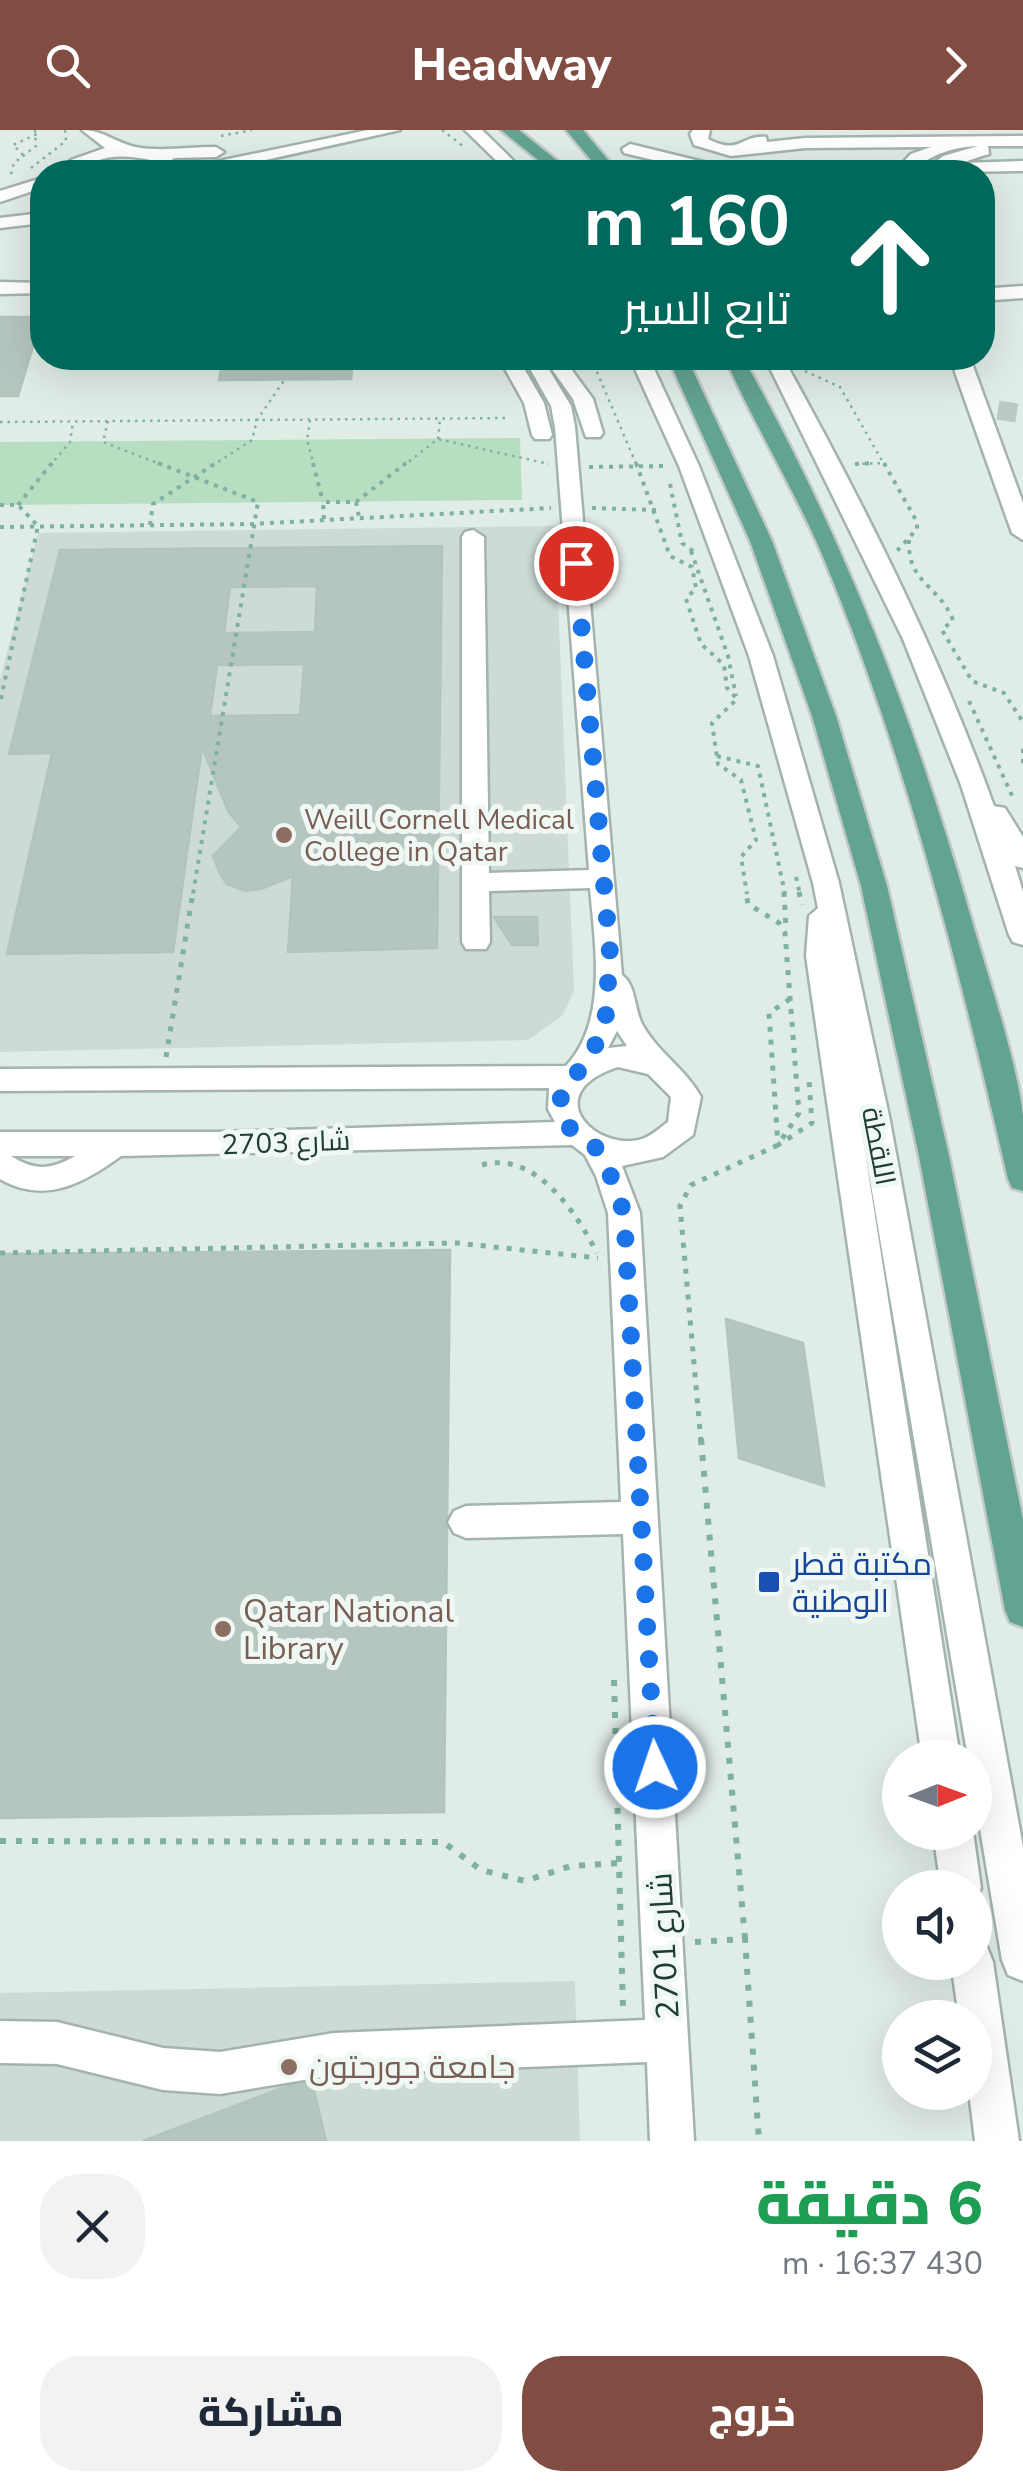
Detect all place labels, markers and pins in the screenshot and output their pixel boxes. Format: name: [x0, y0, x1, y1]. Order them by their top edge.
pin: [534, 521, 619, 606]
place label: Weill Cornell Medical College in Qatar: [304, 801, 575, 871]
marker: Weill Cornell Medical College in Qatar: [273, 824, 295, 846]
place label: مكتبة قطر الوطنية: [790, 1543, 932, 1623]
marker: مكتبة قطر الوطنية: [756, 1569, 782, 1595]
place label: Qatar National Library: [243, 1590, 455, 1670]
marker: Qatar National Library: [212, 1618, 234, 1640]
place label: جامعة جورجتون: [309, 2046, 515, 2089]
marker: جامعة جورجتون: [278, 2056, 300, 2078]

